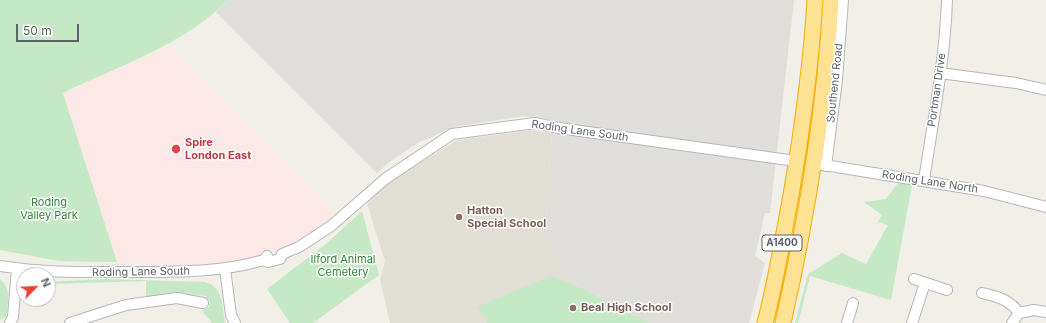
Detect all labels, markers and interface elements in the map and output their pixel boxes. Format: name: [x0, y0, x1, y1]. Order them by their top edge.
scale bar: [18, 16, 81, 42]
text: 50 m: [23, 23, 52, 38]
street label: Southend Road: [824, 43, 846, 123]
street label: Portman Drive: [925, 52, 949, 128]
street label: Roding Lane South: [531, 118, 629, 144]
place label: Spire London East: [185, 136, 251, 162]
marker: Spire London East: [170, 143, 182, 155]
street label: Roding Lane North: [881, 168, 979, 196]
park label: Roding Valley Park: [20, 196, 78, 222]
place label: Hatton Special School: [467, 204, 546, 230]
marker: Hatton Special School: [454, 212, 464, 222]
road number: A1400: [762, 235, 802, 251]
park label: Ilford Animal Cemetery: [311, 253, 375, 279]
street label: Roding Lane South: [92, 265, 190, 279]
north arrow: [16, 267, 56, 307]
text: N: [38, 276, 54, 289]
place label: Beal High School: [581, 301, 672, 315]
marker: Beal High School: [568, 303, 578, 313]

